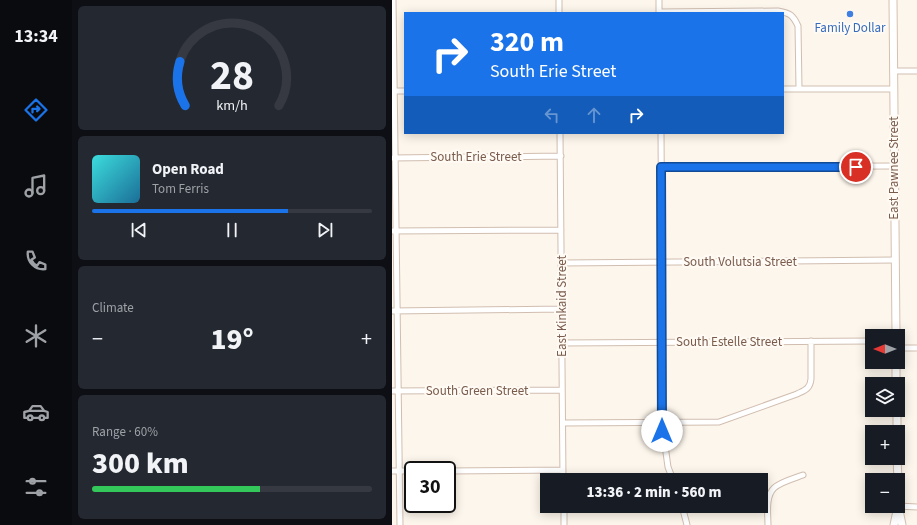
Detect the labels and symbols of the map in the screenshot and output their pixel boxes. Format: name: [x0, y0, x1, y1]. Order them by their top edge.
marker: Family Dollar: [845, 9, 855, 19]
place label: Family Dollar: [814, 19, 886, 37]
street label: East Pawnee Street: [885, 116, 903, 220]
street label: South Erie Street: [430, 148, 522, 166]
pin: [839, 150, 873, 184]
street label: South Volutsia Street: [683, 253, 797, 271]
street label: East Kinkaid Street: [553, 254, 571, 357]
north arrow: [865, 329, 905, 369]
street label: South Estelle Street: [676, 333, 783, 351]
street label: South Green Street: [426, 382, 529, 400]
position arrow: [641, 410, 683, 452]
speed limit sign: 30: [404, 461, 456, 513]

